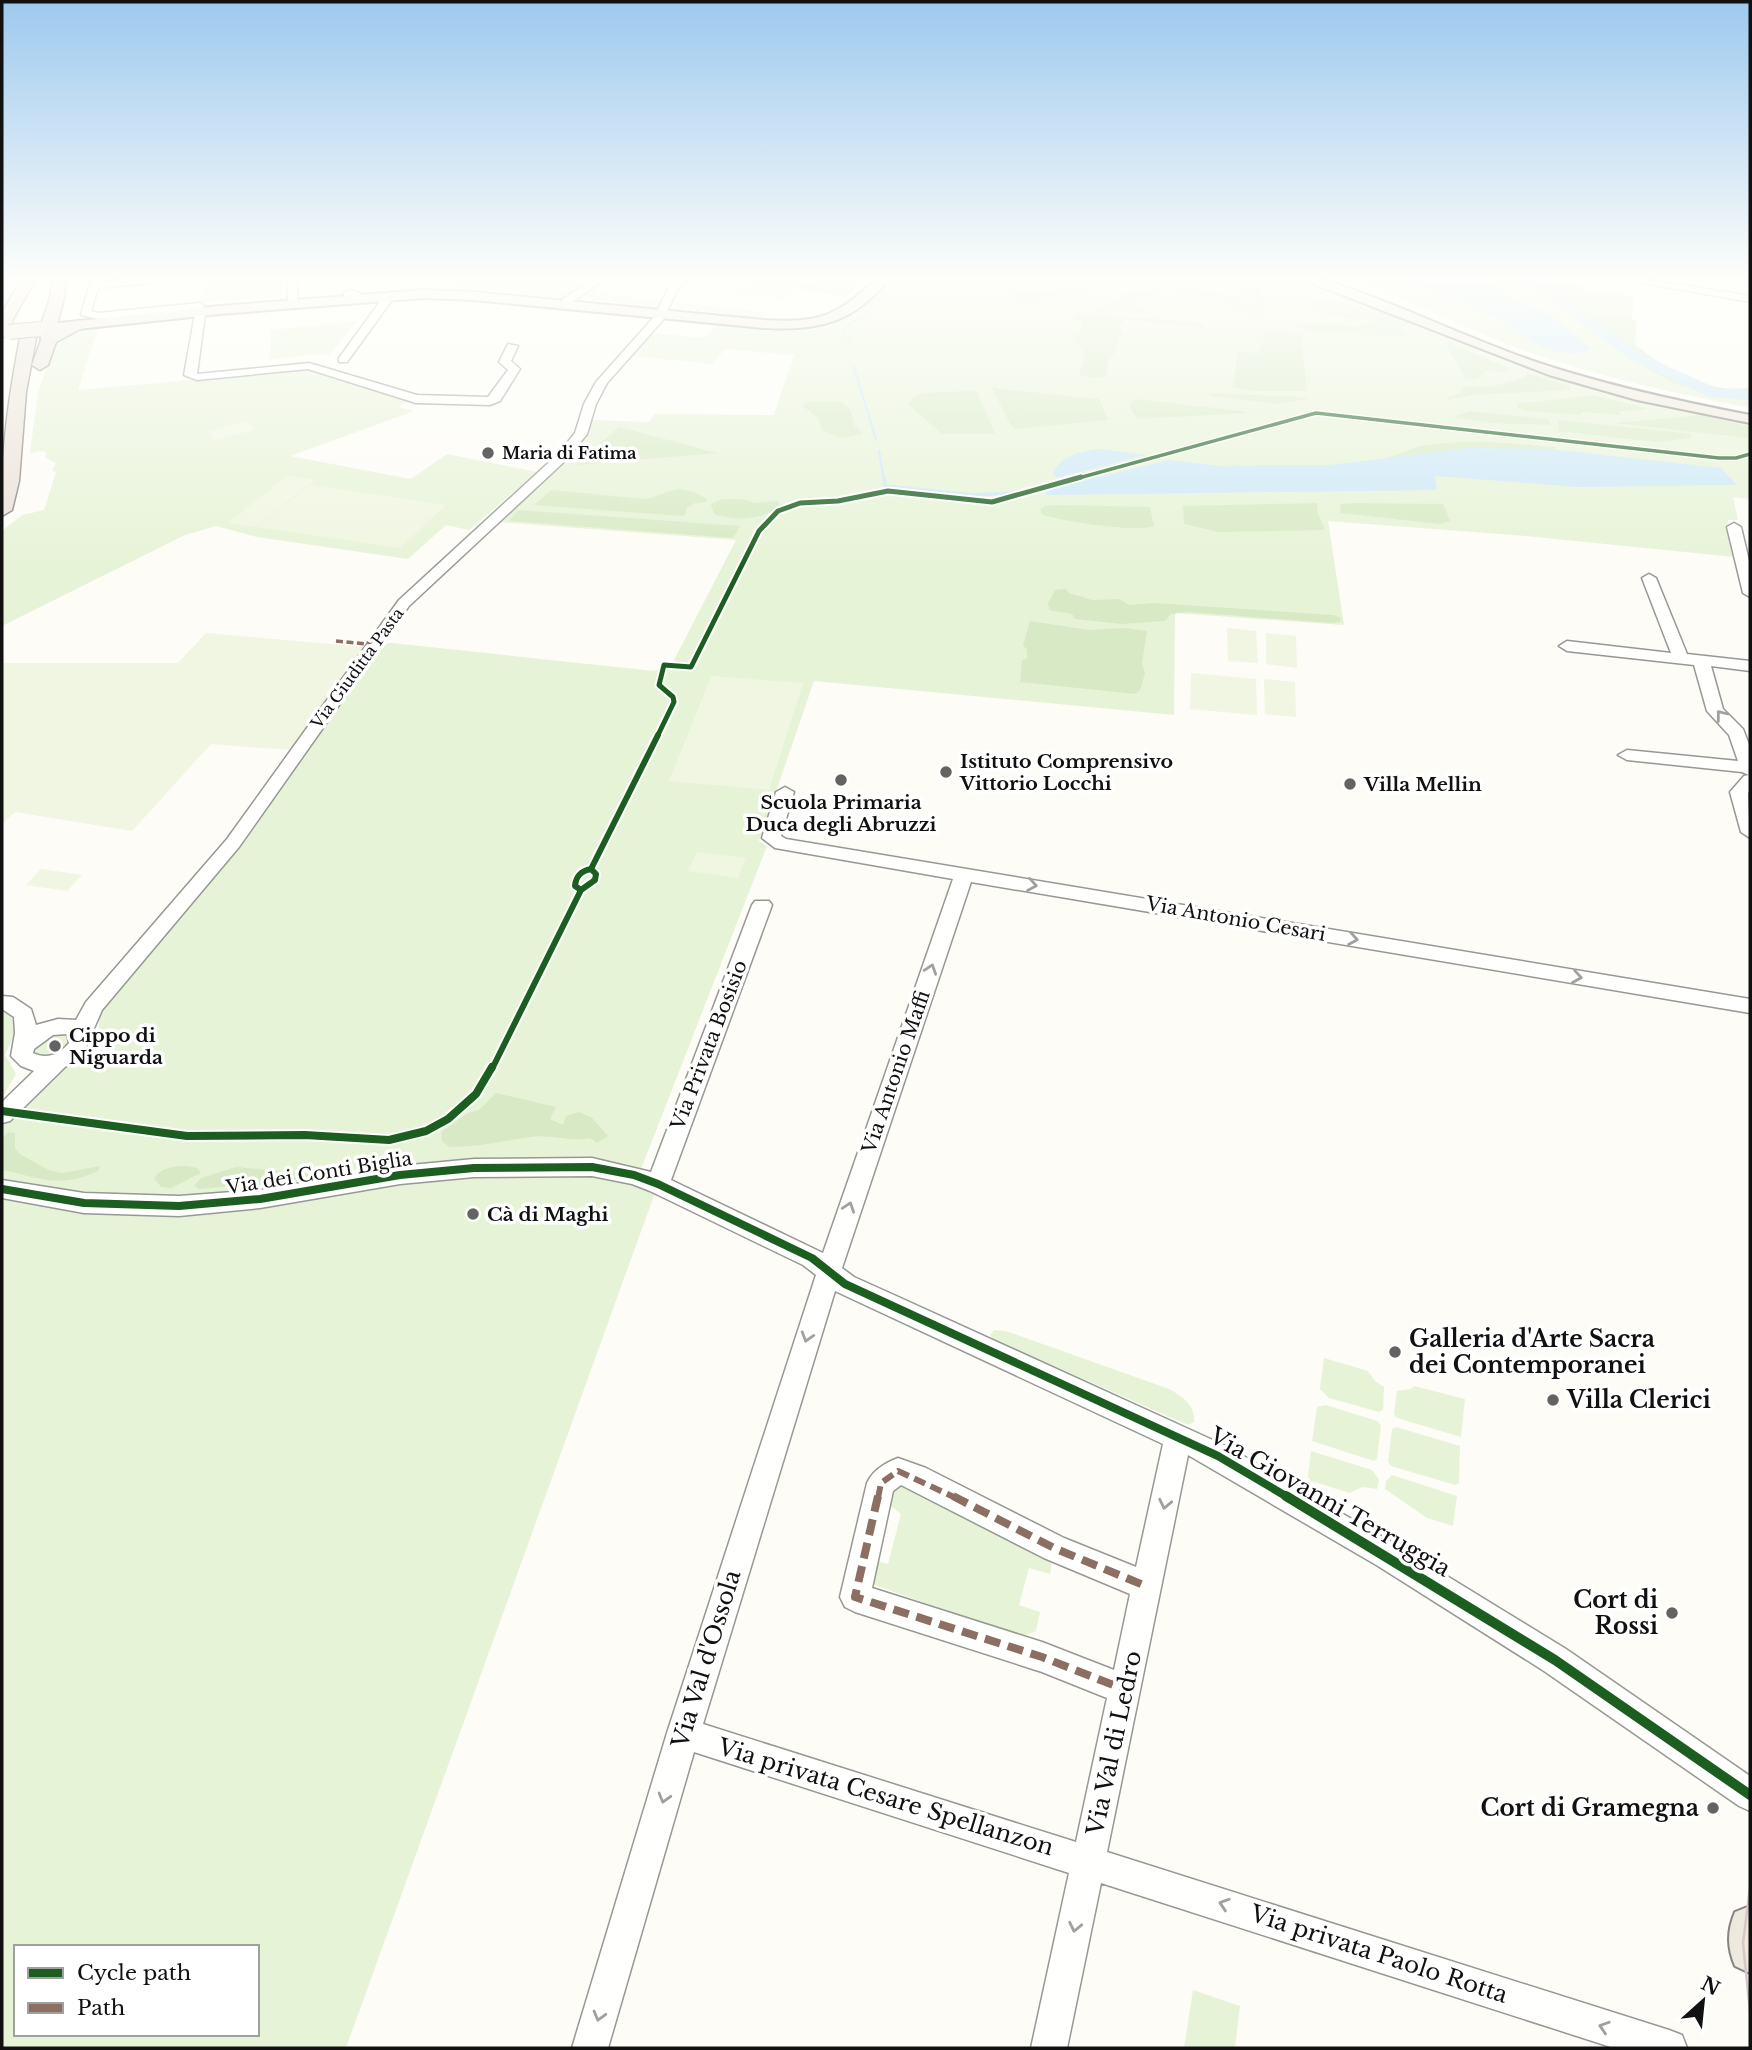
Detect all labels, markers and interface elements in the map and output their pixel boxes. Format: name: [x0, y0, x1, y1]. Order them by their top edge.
place label: Maria di Fatima: [502, 443, 636, 463]
marker: Maria di Fatima: [480, 445, 496, 461]
street label: Via Giuditta Pasta: [306, 603, 408, 733]
one-way arrow: [1717, 711, 1730, 723]
place label: Istituto Comprensivo Vittorio Locchi: [959, 750, 1173, 795]
marker: Istituto Comprensivo Vittorio Locchi: [938, 764, 954, 780]
marker: Scuola Primaria Duca degli Abruzzi: [833, 772, 849, 788]
place label: Villa Mellin: [1363, 773, 1482, 796]
marker: Villa Mellin: [1342, 776, 1358, 792]
place label: Scuola Primaria Duca degli Abruzzi: [746, 791, 937, 836]
one-way arrow: [1026, 877, 1038, 892]
street label: Via Antonio Cesari: [1143, 892, 1328, 946]
one-way arrow: [1347, 931, 1359, 946]
street label: Via Privata Bosisio: [666, 957, 752, 1134]
one-way arrow: [923, 963, 937, 975]
one-way arrow: [1571, 969, 1583, 984]
street label: Via Antonio Maffi: [857, 988, 935, 1157]
place label: Cippo di Niguarda: [69, 1024, 163, 1069]
marker: Cippo di Niguarda: [47, 1038, 63, 1054]
street label: Via dei Conti Biglia: [223, 1147, 414, 1199]
one-way arrow: [841, 1202, 855, 1214]
place label: Cà di Maghi: [487, 1203, 609, 1226]
marker: Cà di Maghi: [465, 1206, 481, 1222]
place label: Galleria d'Arte Sacra dei Contemporanei: [1409, 1325, 1655, 1379]
one-way arrow: [800, 1330, 815, 1342]
marker: Galleria d'Arte Sacra dei Contemporanei: [1387, 1344, 1403, 1360]
place label: Villa Clerici: [1566, 1386, 1711, 1414]
marker: Villa Clerici: [1545, 1392, 1561, 1408]
street label: Via Giovanni Terruggia: [1204, 1421, 1456, 1583]
one-way arrow: [1159, 1498, 1174, 1510]
street label: Via Val d'Ossola: [665, 1566, 746, 1752]
place label: Cort di Rossi: [1573, 1586, 1658, 1640]
marker: Cort di Rossi: [1664, 1605, 1680, 1621]
street label: Via Val di Ledro: [1081, 1648, 1147, 1839]
street label: Via privata Cesare Spellanzon: [714, 1732, 1057, 1862]
one-way arrow: [657, 1792, 672, 1804]
place label: Cort di Gramegna: [1481, 1794, 1699, 1822]
marker: Cort di Gramegna: [1705, 1800, 1721, 1816]
one-way arrow: [1219, 1898, 1231, 1913]
street label: Via privata Paolo Rotta: [1246, 1899, 1511, 2009]
one-way arrow: [1068, 1921, 1083, 1933]
legend: [14, 1945, 259, 2036]
text: Cycle path: [77, 1960, 191, 1986]
north arrow: [1668, 1966, 1738, 2036]
text: N: [1697, 1972, 1724, 2001]
text: Path: [77, 1995, 125, 2021]
one-way arrow: [593, 2010, 608, 2022]
one-way arrow: [1598, 2021, 1610, 2035]

